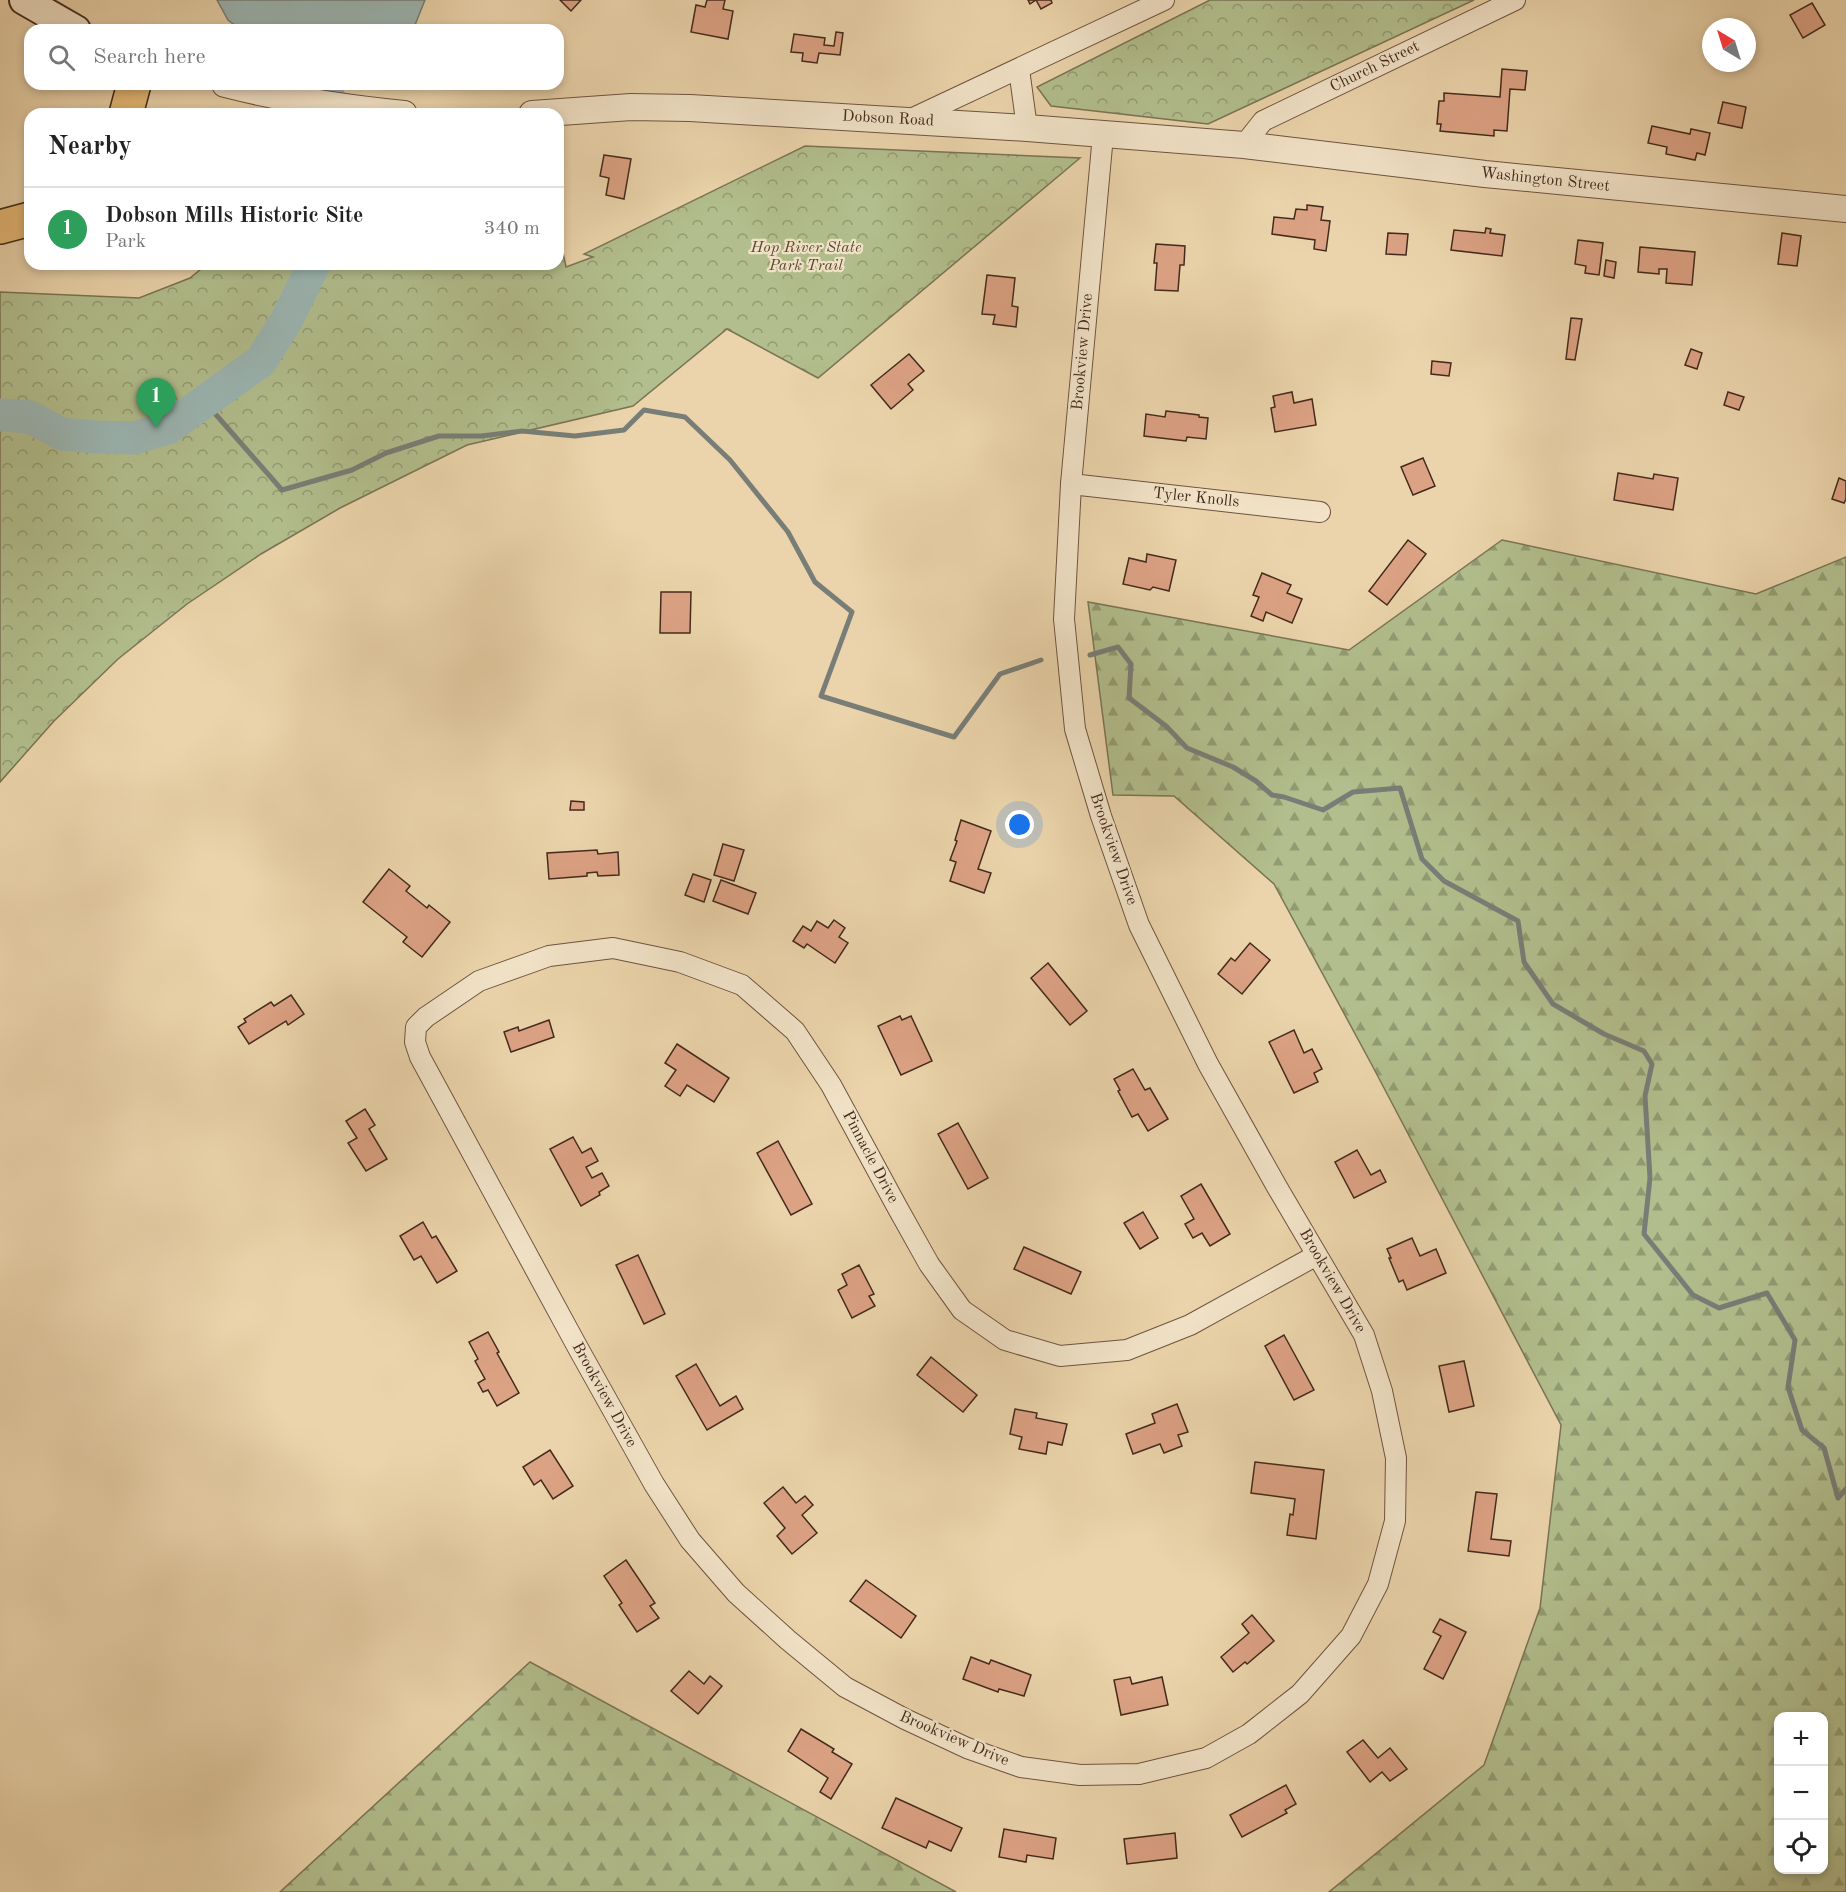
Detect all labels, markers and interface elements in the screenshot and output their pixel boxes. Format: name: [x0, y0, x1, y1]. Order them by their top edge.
north arrow: [1702, 18, 1756, 72]
search box: [24, 24, 564, 90]
street label: Church Street: [1328, 38, 1422, 95]
icon: search: [45, 41, 78, 74]
text: Search here: [93, 46, 206, 68]
street label: Dobson Road: [842, 109, 934, 129]
text: Nearby: [48, 134, 132, 160]
street label: Washington Street: [1480, 165, 1611, 195]
text: Dobson Mills Historic Site: [105, 205, 363, 227]
text: 1: [62, 219, 73, 239]
text: 340 m: [484, 219, 540, 239]
text: Park: [105, 232, 146, 252]
park label: Hop River State Park Trail: [750, 240, 862, 274]
street label: Brookview Drive: [1070, 293, 1096, 411]
pin: 1: [136, 378, 176, 428]
street label: Tyler Knolls: [1152, 486, 1240, 511]
street label: Brookview Drive: [1086, 791, 1140, 907]
your location: [1005, 810, 1034, 839]
street label: Pinnacle Drive: [839, 1108, 901, 1206]
street label: Brookview Drive: [1296, 1226, 1368, 1336]
street label: Brookview Drive: [569, 1340, 639, 1450]
street label: Brookview Drive: [897, 1709, 1011, 1769]
map controls: [1774, 1712, 1828, 1874]
button: +: [1774, 1712, 1828, 1766]
button: −: [1774, 1766, 1828, 1820]
button: locate: [1774, 1820, 1828, 1874]

